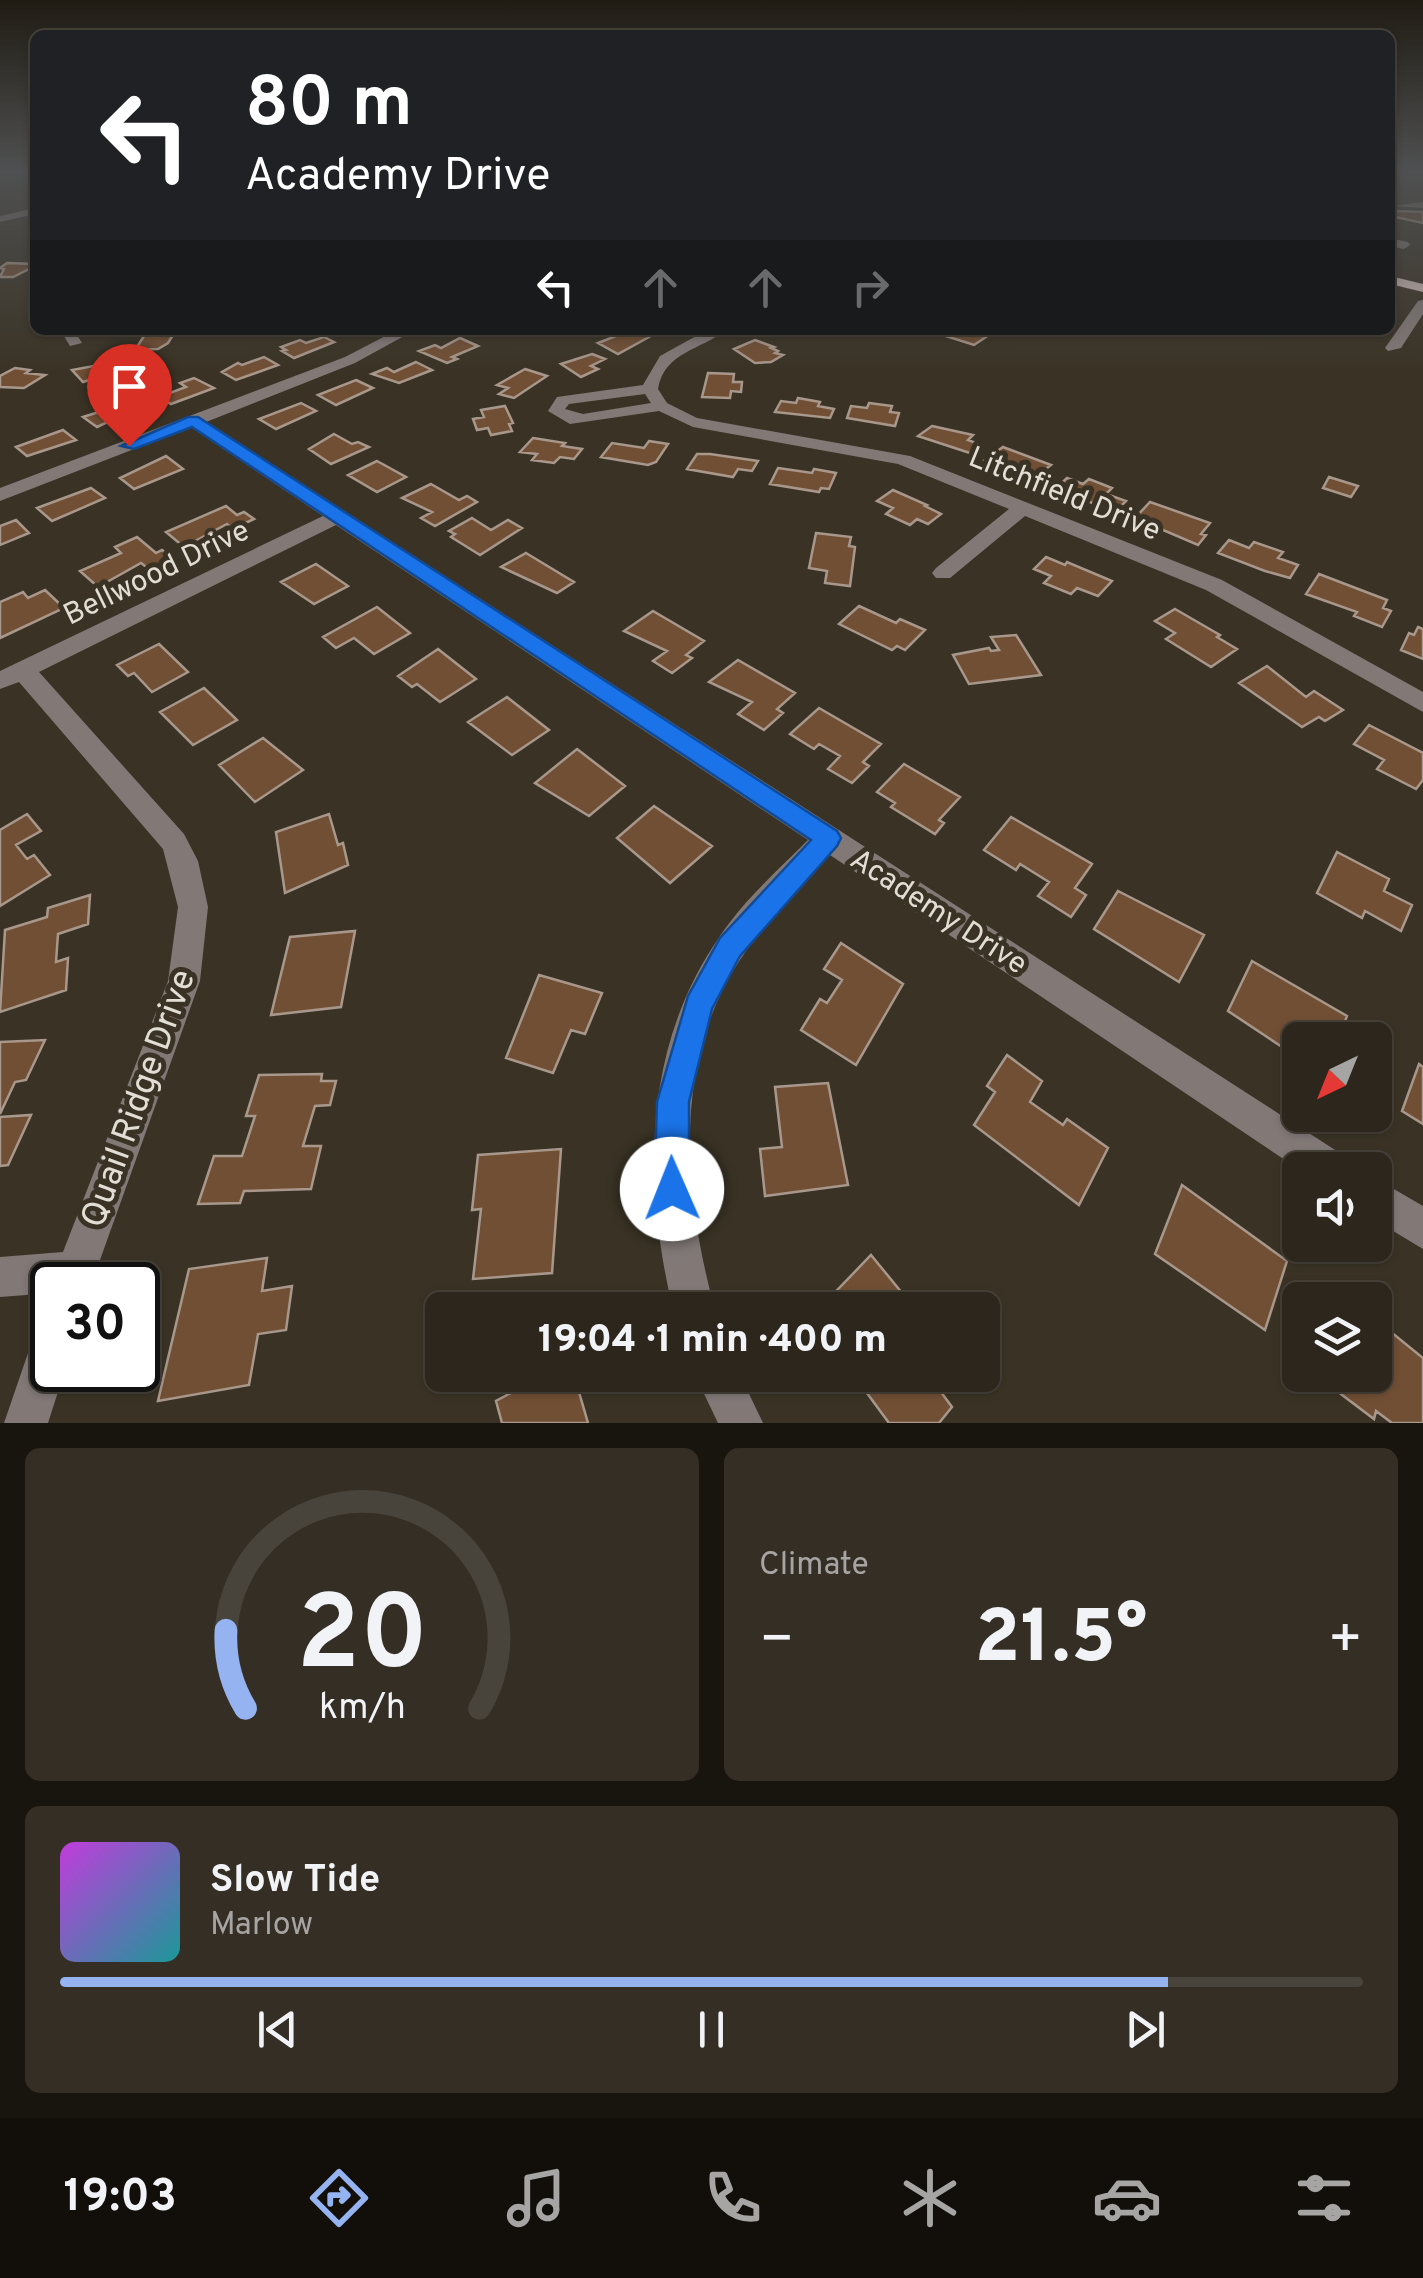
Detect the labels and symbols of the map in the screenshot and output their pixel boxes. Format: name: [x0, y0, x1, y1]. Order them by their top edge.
pin: [87, 344, 172, 447]
street label: Litchfield Drive: [963, 440, 1166, 551]
street label: Bellwood Drive: [58, 513, 256, 635]
street label: Academy Drive: [842, 842, 1033, 984]
street label: Quail Ridge Drive: [73, 964, 207, 1234]
north arrow: [1282, 1022, 1392, 1132]
position arrow: [620, 1137, 724, 1241]
speed limit sign: 30: [30, 1262, 160, 1392]

